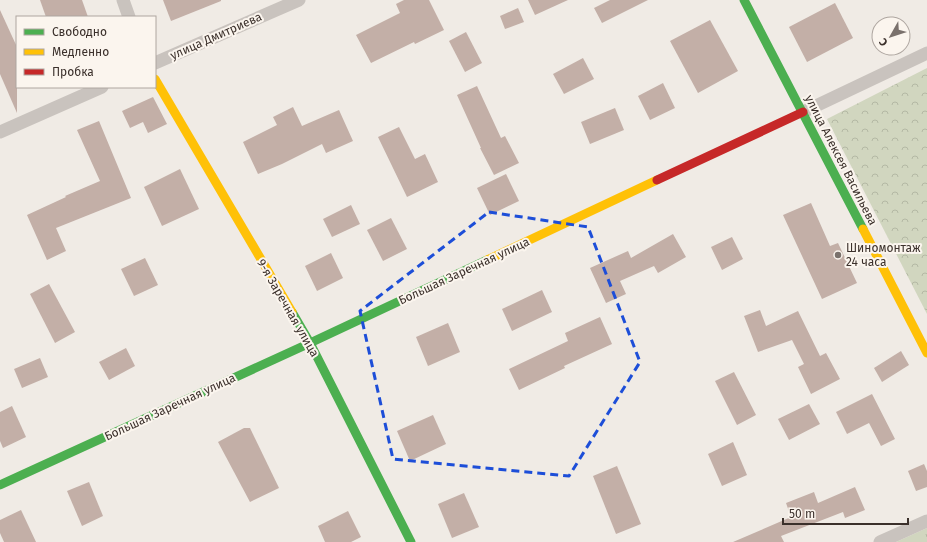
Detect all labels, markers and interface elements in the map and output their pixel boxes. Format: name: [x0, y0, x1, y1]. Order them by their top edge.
street label: улица Дмитриева: [168, 10, 264, 62]
legend: [16, 16, 156, 88]
north arrow: [871, 16, 911, 56]
text: Свободно: [52, 25, 107, 39]
text: С: [876, 35, 891, 49]
text: Медленно: [52, 45, 109, 59]
text: Пробка: [52, 65, 94, 79]
street label: улица Алексея Васильева: [802, 93, 880, 227]
street label: Большая Заречная улица: [396, 234, 532, 308]
place label: Шиномонтаж 24 часа: [846, 241, 921, 269]
marker: Шиномонтаж 24 часа: [833, 250, 843, 260]
street label: 9-я Заречная улица: [254, 257, 322, 359]
street label: Большая Заречная улица: [102, 370, 238, 444]
scale bar: [783, 500, 908, 526]
text: 50 m: [789, 507, 815, 521]

